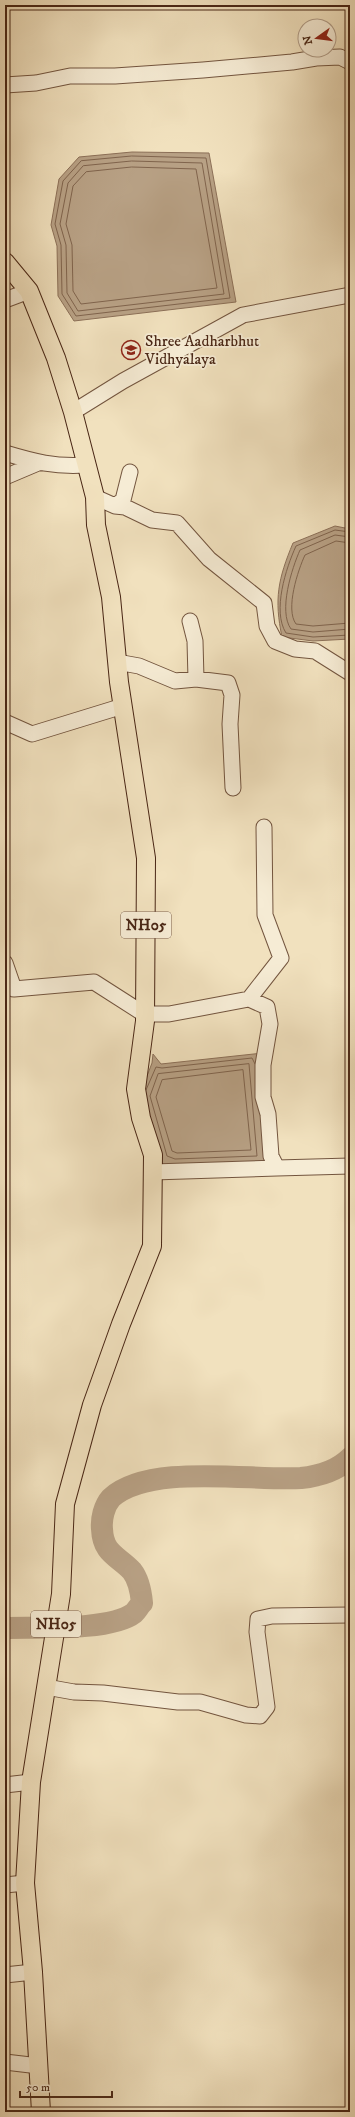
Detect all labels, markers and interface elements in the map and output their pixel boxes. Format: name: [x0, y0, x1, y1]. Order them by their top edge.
north arrow: [297, 18, 337, 58]
text: N: [300, 34, 316, 46]
place label: Shree Aadharbhut Vidhyalaya: [144, 331, 259, 369]
school or university icon: Shree Aadharbhut Vidhyalaya: [120, 339, 142, 361]
road number: NH05: [121, 912, 171, 938]
road number: NH05: [31, 1611, 81, 1637]
scale bar: [20, 2073, 112, 2099]
text: 50 m: [26, 2080, 50, 2095]

